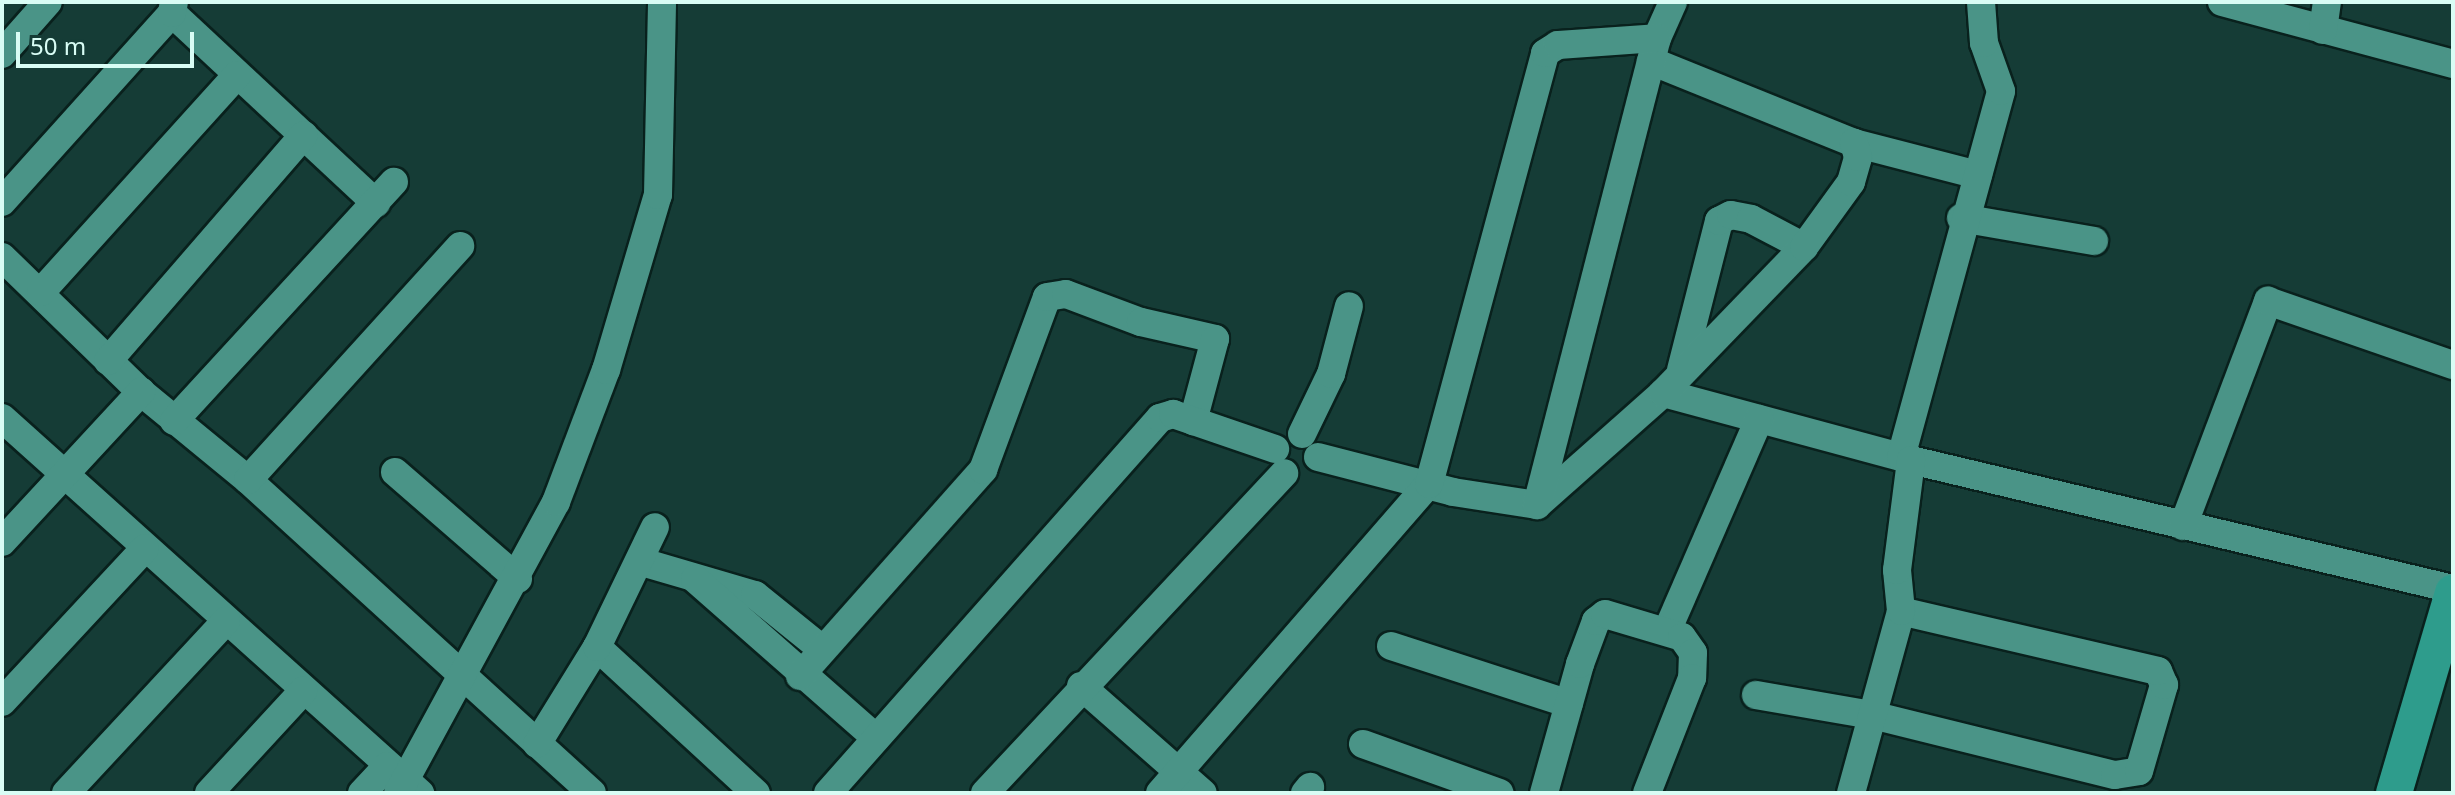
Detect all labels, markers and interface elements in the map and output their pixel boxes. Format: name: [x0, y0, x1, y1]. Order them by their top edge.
scale bar: [20, 16, 198, 66]
text: 50 m: [30, 29, 86, 62]

